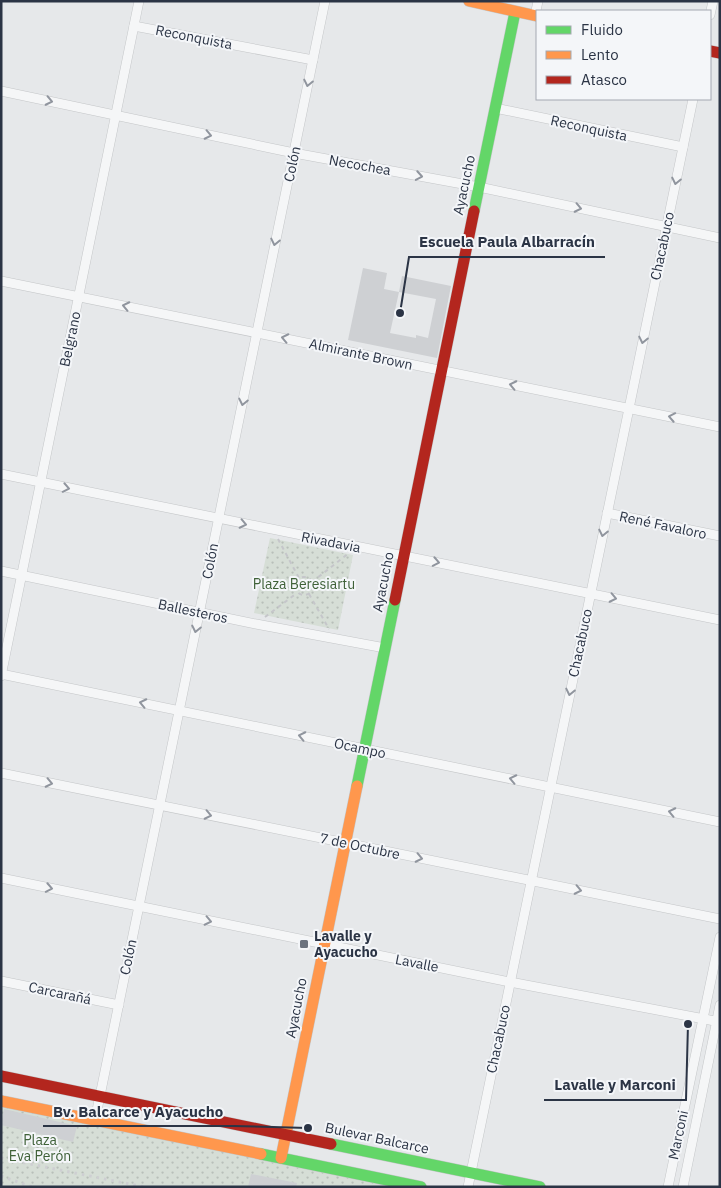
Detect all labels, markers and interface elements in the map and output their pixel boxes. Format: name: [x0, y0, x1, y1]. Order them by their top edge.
legend: [536, 10, 711, 100]
text: Fluido: [581, 20, 623, 39]
street label: Reconquista: [154, 21, 234, 53]
text: Lento: [581, 45, 619, 64]
text: Atasco: [581, 70, 627, 89]
one-way arrow: [303, 79, 314, 88]
one-way arrow: [44, 95, 53, 106]
street label: Reconquista: [549, 111, 629, 145]
one-way arrow: [203, 129, 212, 139]
street label: Colón: [279, 144, 305, 184]
street label: Necochea: [328, 151, 393, 179]
street label: Ayacucho: [449, 153, 479, 217]
one-way arrow: [414, 170, 423, 180]
one-way arrow: [671, 176, 681, 185]
one-way arrow: [574, 202, 583, 213]
street label: Chacabuco: [646, 210, 678, 282]
callout: Escuela Paula Albarracín: [409, 227, 605, 257]
text: Escuela Paula Albarracín: [419, 232, 595, 251]
one-way arrow: [271, 238, 281, 247]
one-way arrow: [121, 301, 130, 312]
street label: Belgrano: [55, 309, 85, 368]
one-way arrow: [281, 334, 289, 344]
street label: Almirante Brown: [308, 334, 414, 374]
one-way arrow: [638, 335, 649, 344]
one-way arrow: [508, 380, 517, 391]
one-way arrow: [238, 397, 248, 406]
one-way arrow: [668, 413, 676, 423]
one-way arrow: [62, 482, 71, 492]
street label: René Favaloro: [618, 507, 708, 543]
one-way arrow: [238, 518, 247, 528]
street label: Rivadavia: [300, 527, 363, 557]
one-way arrow: [598, 529, 609, 538]
street label: Colón: [198, 542, 222, 580]
street label: Ayacucho: [368, 550, 398, 614]
one-way arrow: [432, 557, 441, 567]
park label: Plaza Beresiartu: [253, 575, 355, 593]
one-way arrow: [608, 592, 617, 603]
street label: Ballesteros: [156, 595, 230, 627]
street label: Chacabuco: [564, 607, 596, 679]
one-way arrow: [191, 625, 202, 634]
one-way arrow: [565, 688, 576, 697]
one-way arrow: [139, 698, 148, 709]
one-way arrow: [298, 731, 307, 742]
street label: Ocampo: [332, 734, 388, 762]
one-way arrow: [508, 775, 517, 785]
one-way arrow: [45, 777, 53, 787]
one-way arrow: [668, 808, 676, 818]
one-way arrow: [204, 809, 213, 820]
street label: 7 de Octubre: [318, 829, 402, 863]
one-way arrow: [414, 852, 423, 863]
one-way arrow: [45, 882, 53, 893]
one-way arrow: [574, 885, 583, 895]
one-way arrow: [204, 915, 213, 925]
place label: Lavalle y Ayacucho: [314, 927, 378, 961]
street label: Colón: [115, 937, 141, 977]
marker: Lavalle y Ayacucho: [298, 938, 310, 950]
street label: Lavalle: [394, 950, 441, 976]
street label: Ayacucho: [281, 976, 311, 1040]
street label: Carcarañá: [27, 978, 94, 1009]
street label: Chacabuco: [482, 1003, 514, 1075]
callout: Lavalle y Marconi: [544, 1070, 686, 1100]
text: Lavalle y Marconi: [554, 1075, 676, 1094]
callout: Bv. Balcarce y Ayacucho: [43, 1096, 233, 1126]
text: Bv. Balcarce y Ayacucho: [53, 1102, 223, 1121]
street label: Marconi: [664, 1109, 692, 1161]
street label: Bulevar Balcarce: [323, 1118, 431, 1158]
park label: Plaza Eva Perón: [9, 1131, 71, 1165]

